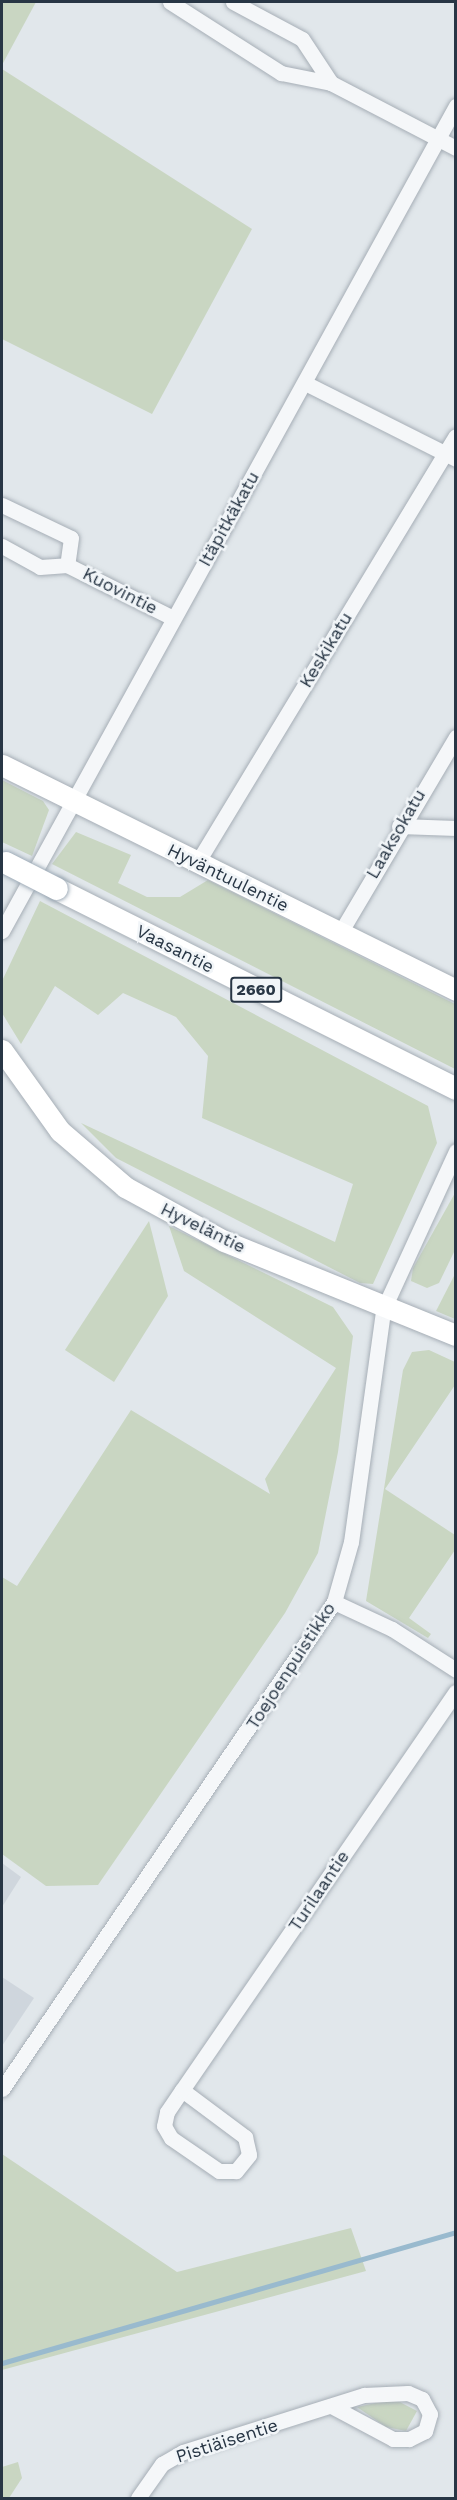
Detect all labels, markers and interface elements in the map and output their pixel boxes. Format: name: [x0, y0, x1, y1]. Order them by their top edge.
street label: Itäpitkäkatu: [194, 468, 264, 570]
street label: Kuovintie: [79, 563, 161, 619]
street label: Keskikatu: [295, 608, 357, 692]
street label: Laaksokatu: [362, 785, 430, 883]
street label: Hyväntuulentie: [164, 839, 292, 917]
street label: Vaasantie: [133, 920, 217, 978]
road number: 2660: [229, 977, 283, 1003]
street label: Hyveläntie: [157, 1198, 249, 1258]
street label: Toejoenpuistikko: [242, 1598, 340, 1734]
street label: Turilaantie: [284, 1847, 354, 1935]
street label: Pistiäisentie: [173, 2414, 281, 2468]

